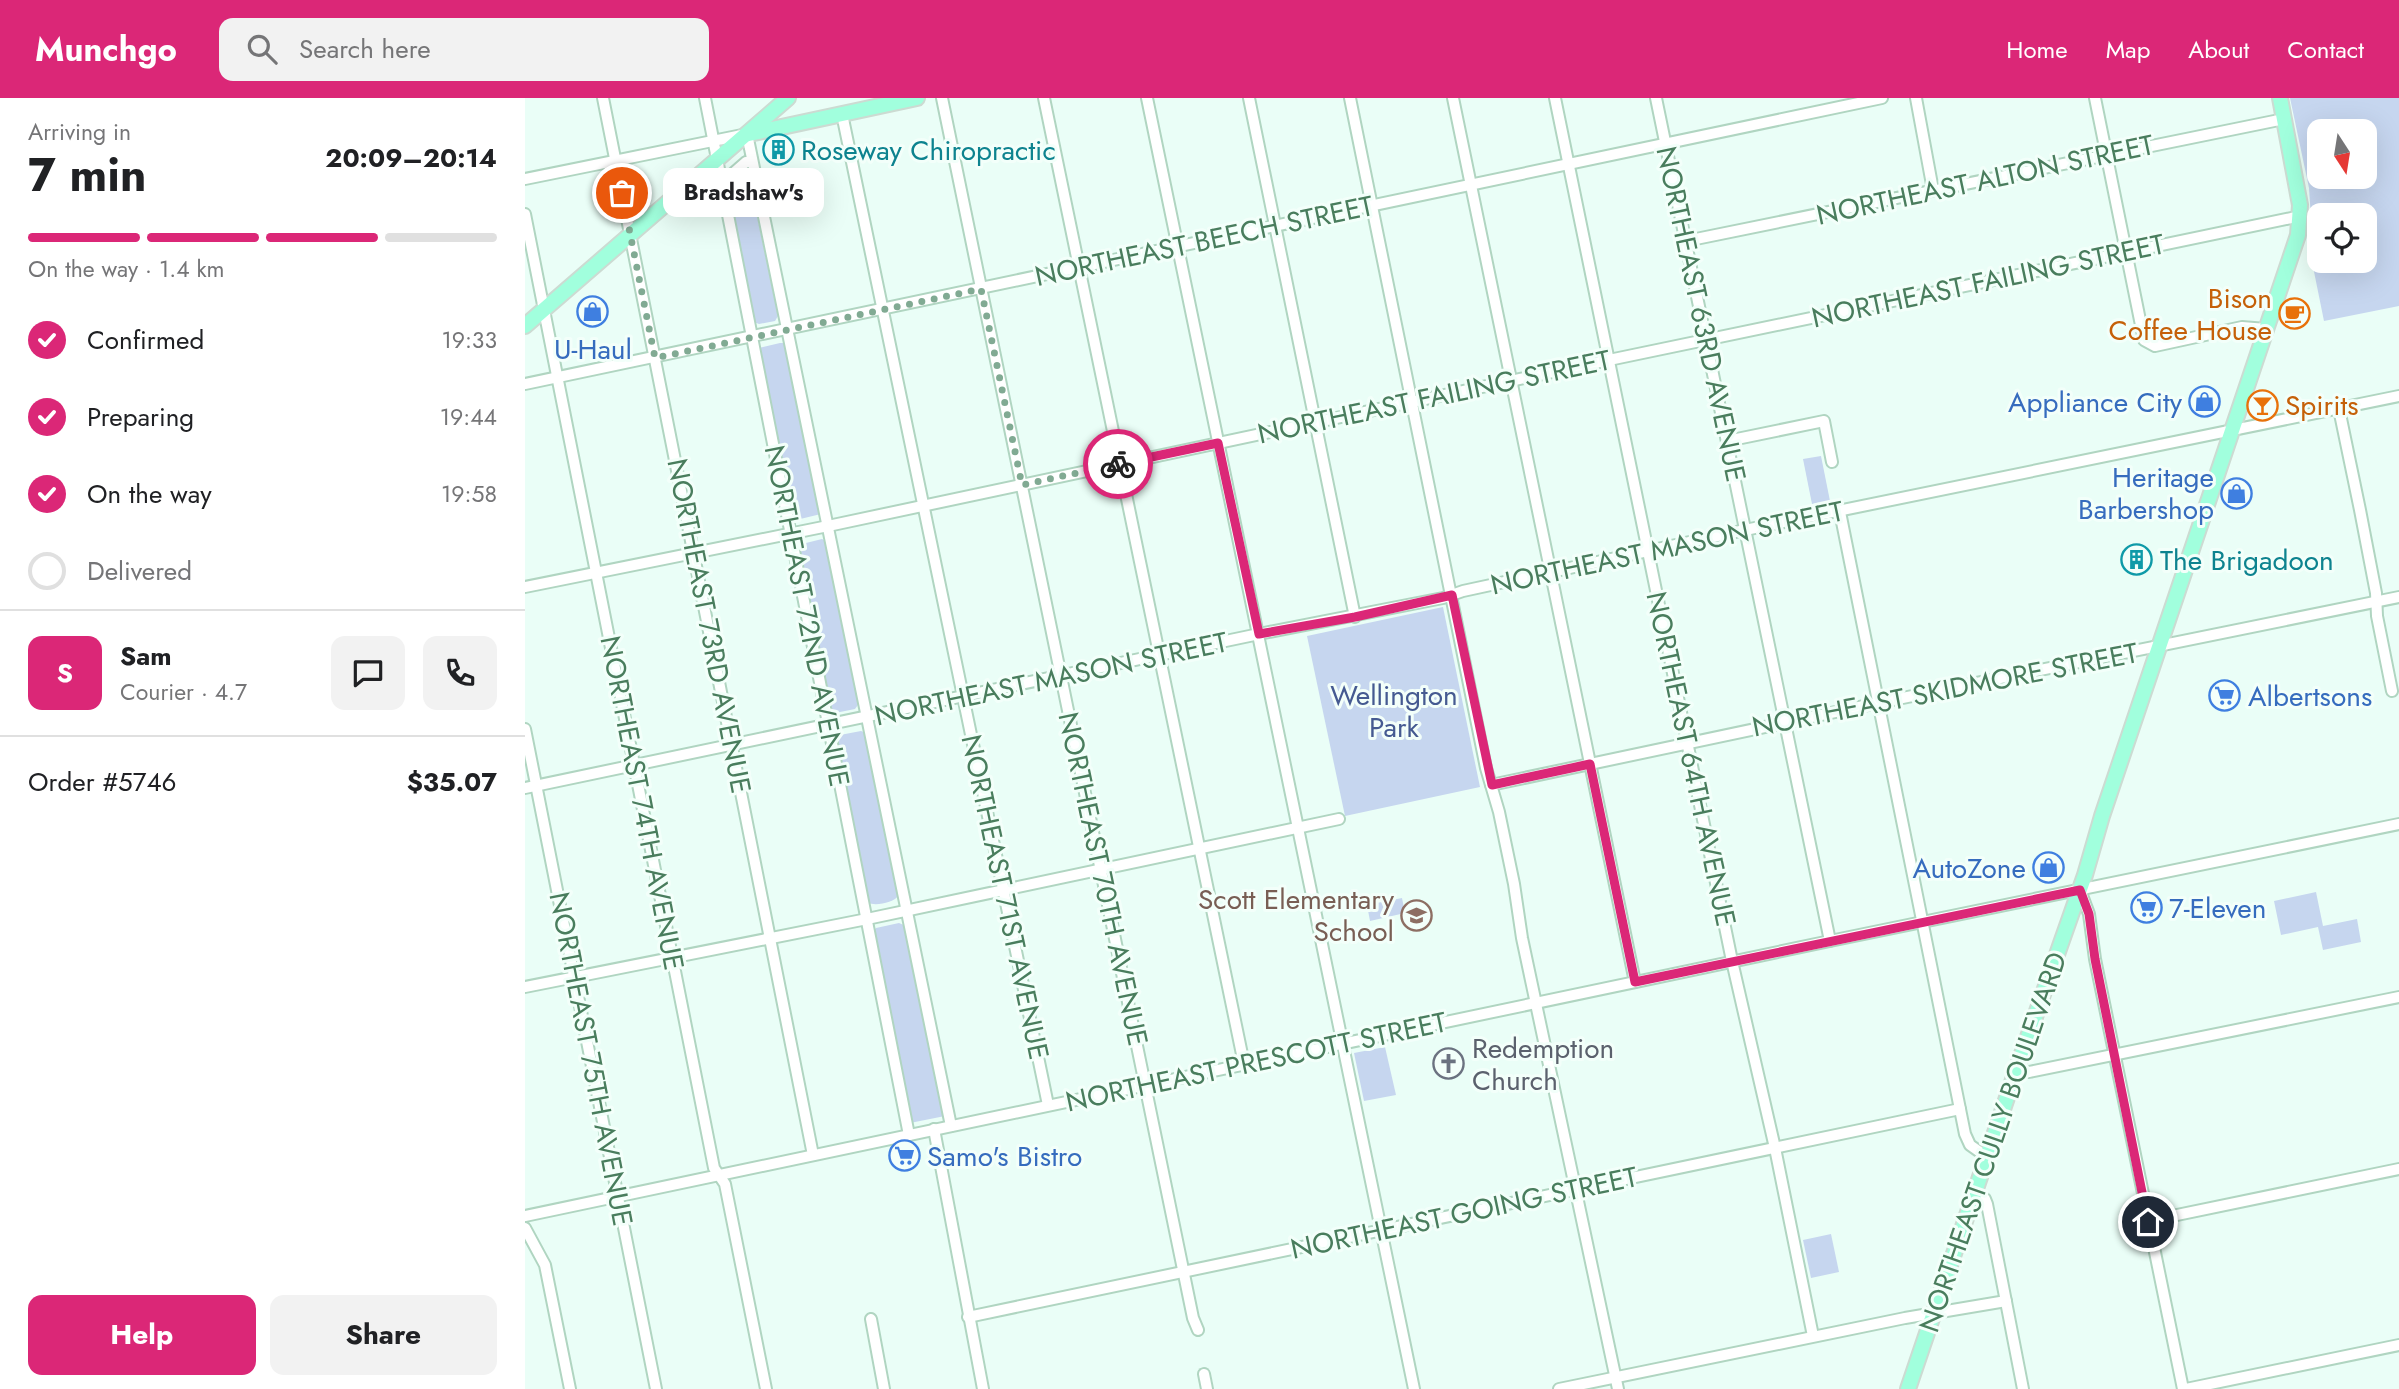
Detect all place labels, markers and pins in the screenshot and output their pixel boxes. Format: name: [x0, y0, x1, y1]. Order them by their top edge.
place label: Roseway Chiropractic: [801, 130, 1056, 171]
building icon: Roseway Chiropractic: [761, 133, 795, 167]
pin: [592, 163, 652, 223]
callout: Bradshaw's: [664, 168, 825, 217]
place label: Bison Coffee House: [2109, 278, 2272, 351]
shop icon: U-Haul: [576, 295, 610, 329]
cafe icon: Bison Coffee House: [2278, 297, 2312, 331]
place label: U-Haul: [554, 329, 632, 370]
place label: Appliance City: [2008, 382, 2183, 423]
shop icon: Appliance City: [2188, 385, 2222, 419]
place label: Spirits: [2285, 385, 2358, 426]
bar icon: Spirits: [2245, 388, 2279, 422]
place label: Heritage Barbershop: [2078, 457, 2214, 530]
shop icon: Heritage Barbershop: [2220, 476, 2254, 510]
place label: The Brigadoon: [2160, 540, 2334, 581]
building icon: The Brigadoon: [2120, 543, 2154, 577]
place label: Albertsons: [2248, 676, 2372, 717]
supermarket icon: Albertsons: [2208, 679, 2242, 713]
place label: AutoZone: [1913, 848, 2026, 889]
shop icon: AutoZone: [2032, 851, 2066, 885]
place label: Scott Elementary School: [1198, 879, 1395, 952]
place label: 7-Eleven: [2169, 888, 2266, 929]
supermarket icon: 7-Eleven: [2129, 891, 2163, 925]
school or university icon: Scott Elementary School: [1400, 898, 1434, 932]
place label: Redemption Church: [1472, 1028, 1614, 1101]
church icon: Redemption Church: [1432, 1047, 1466, 1081]
place label: Samo's Bistro: [927, 1136, 1082, 1177]
supermarket icon: Samo's Bistro: [887, 1139, 921, 1173]
pin: [2118, 1192, 2178, 1252]

